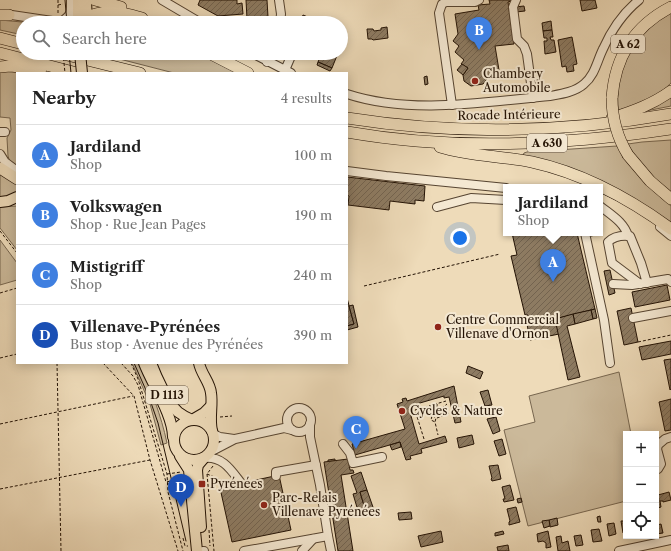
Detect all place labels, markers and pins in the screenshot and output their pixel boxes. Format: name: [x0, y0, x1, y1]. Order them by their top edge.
pin: B: [466, 17, 492, 50]
place label: Chambery Automobile: [482, 66, 551, 95]
marker: Chambery Automobile: [470, 76, 480, 86]
pin: A: [540, 249, 566, 282]
place label: Centre Commercial Villenave d'Ornon: [445, 312, 559, 341]
marker: Centre Commercial Villenave d'Ornon: [433, 322, 443, 332]
place label: Cycles & Nature: [410, 403, 503, 418]
marker: Cycles & Nature: [397, 406, 407, 416]
pin: C: [343, 416, 369, 449]
pin: D: [168, 474, 194, 507]
place label: Pyrénées: [210, 476, 262, 491]
marker: Pyrénées: [197, 479, 207, 489]
place label: Parc-Relais Villenave Pyrénées: [271, 490, 380, 519]
marker: Parc-Relais Villenave Pyrénées: [259, 500, 269, 510]

